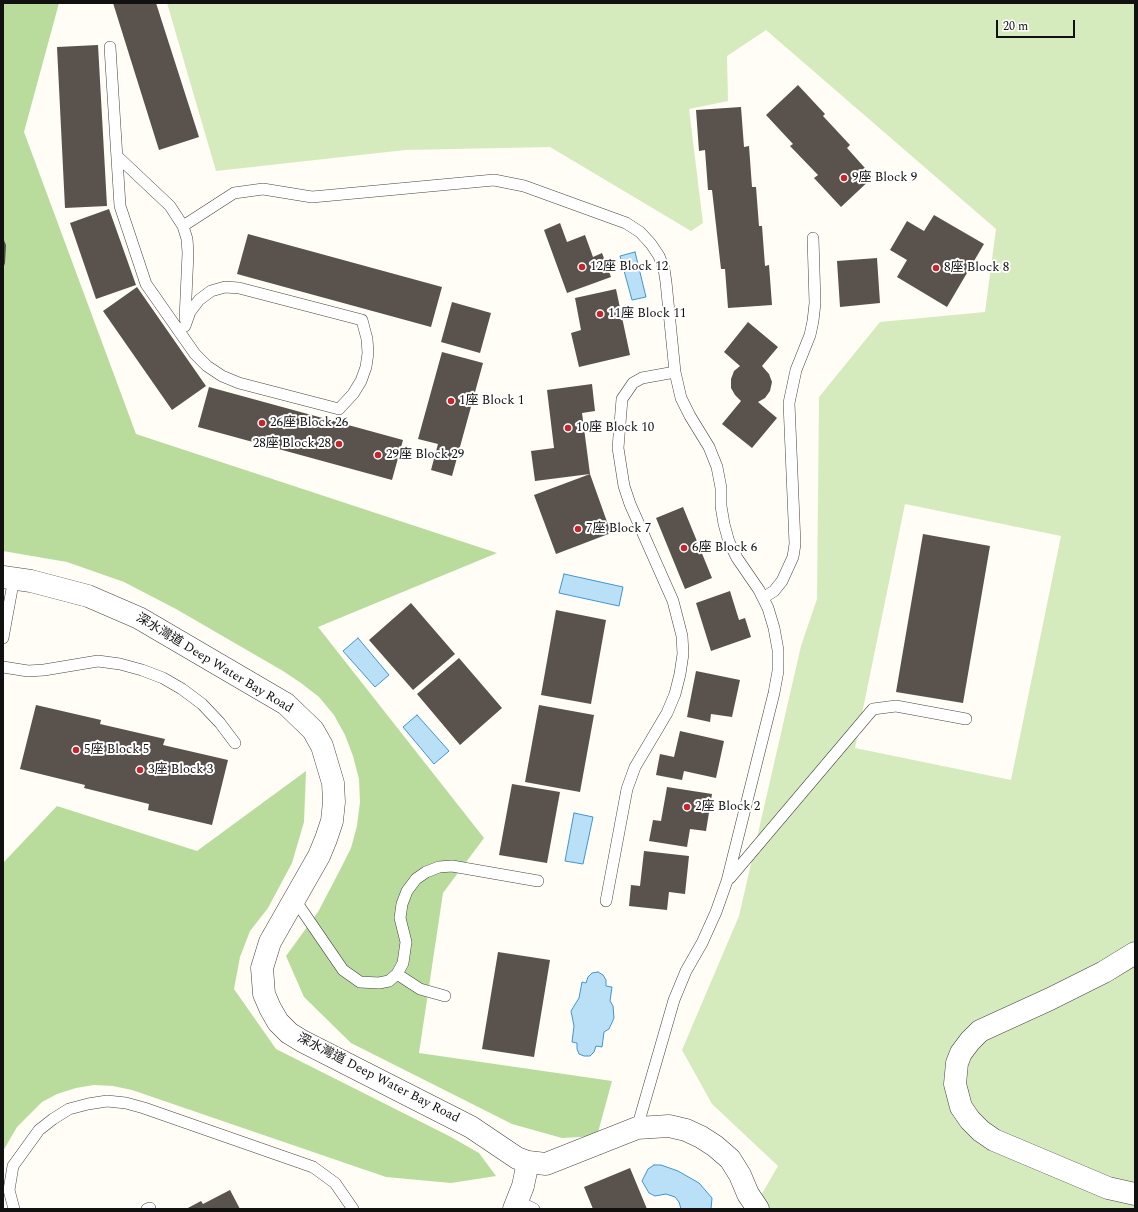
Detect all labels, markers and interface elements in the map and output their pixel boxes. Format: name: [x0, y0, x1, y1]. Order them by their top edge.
scale bar: [998, 12, 1077, 38]
text: 20 m: [1003, 17, 1028, 36]
place label: 9座 Block 9: [852, 170, 917, 186]
marker: 9座 Block 9: [839, 173, 849, 183]
place label: 12座 Block 12: [590, 259, 668, 275]
place label: 8座 Block 8: [944, 260, 1009, 276]
marker: 12座 Block 12: [577, 262, 587, 272]
marker: 8座 Block 8: [931, 263, 941, 273]
place label: 11座 Block 11: [608, 306, 686, 322]
marker: 11座 Block 11: [595, 309, 605, 319]
place label: 1座 Block 1: [459, 393, 524, 409]
marker: 1座 Block 1: [446, 396, 456, 406]
place label: 26座 Block 26: [270, 415, 348, 431]
marker: 26座 Block 26: [257, 418, 267, 428]
place label: 10座 Block 10: [576, 420, 654, 436]
marker: 10座 Block 10: [563, 423, 573, 433]
place label: 28座 Block 28: [253, 436, 331, 452]
marker: 28座 Block 28: [334, 439, 344, 449]
place label: 29座 Block 29: [386, 447, 464, 463]
marker: 29座 Block 29: [373, 450, 383, 460]
place label: 7座 Block 7: [586, 521, 651, 537]
marker: 7座 Block 7: [573, 524, 583, 534]
place label: 6座 Block 6: [692, 540, 757, 556]
marker: 6座 Block 6: [679, 543, 689, 553]
street label: 深水灣道 Deep Water Bay Road: [133, 611, 295, 717]
place label: 5座 Block 5: [84, 742, 149, 758]
marker: 5座 Block 5: [71, 745, 81, 755]
place label: 3座 Block 3: [148, 762, 213, 778]
marker: 3座 Block 3: [135, 765, 145, 775]
place label: 2座 Block 2: [695, 799, 760, 815]
marker: 2座 Block 2: [682, 802, 692, 812]
street label: 深水灣道 Deep Water Bay Road: [294, 1031, 462, 1127]

